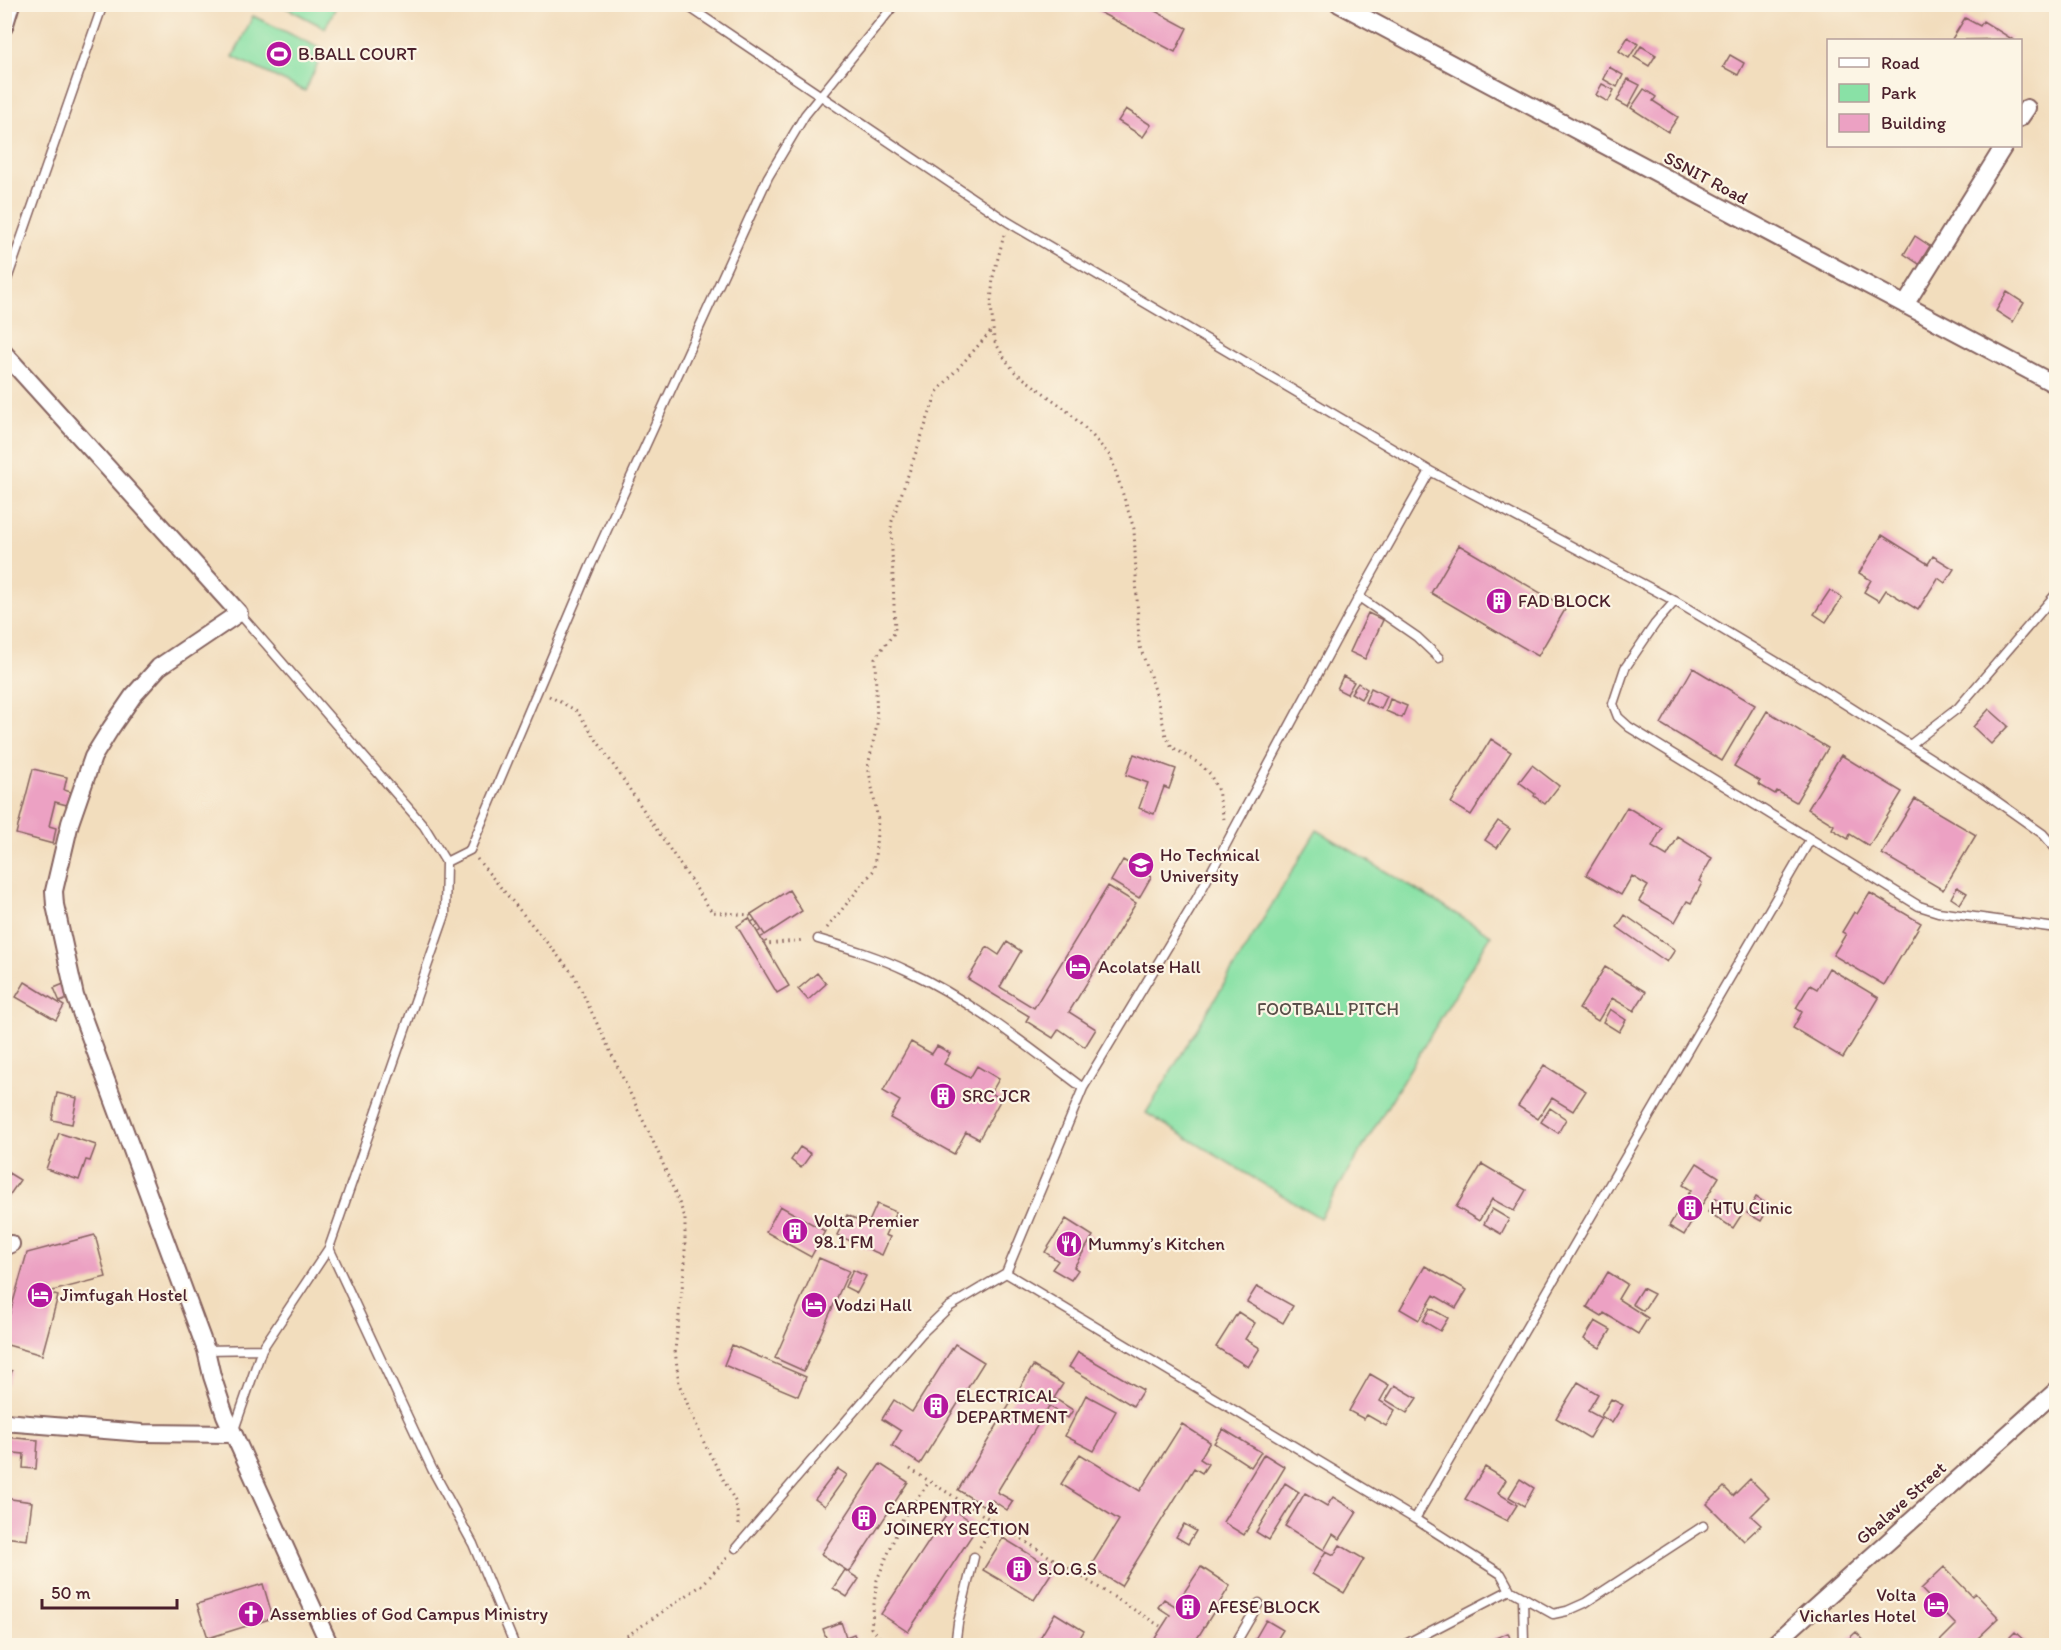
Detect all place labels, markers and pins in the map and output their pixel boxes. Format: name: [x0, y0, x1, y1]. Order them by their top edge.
sports icon: B.BALL COURT: [264, 39, 294, 69]
place label: B.BALL COURT: [298, 43, 417, 65]
building icon: FAD BLOCK: [1484, 586, 1514, 616]
place label: FAD BLOCK: [1518, 590, 1611, 612]
place label: Ho Technical University: [1160, 844, 1260, 887]
school or university icon: Ho Technical University: [1126, 850, 1156, 880]
hotel icon: Acolatse Hall: [1063, 952, 1093, 982]
place label: Acolatse Hall: [1098, 956, 1201, 978]
building icon: SRC JCR: [928, 1081, 958, 1111]
place label: SRC JCR: [962, 1085, 1030, 1107]
building icon: HTU Clinic: [1675, 1193, 1705, 1223]
place label: HTU Clinic: [1710, 1197, 1792, 1219]
place label: Volta Premier 98.1 FM: [814, 1210, 919, 1253]
building icon: Volta Premier 98.1 FM: [780, 1216, 810, 1246]
restaurant icon: Mummy’s Kitchen: [1054, 1229, 1084, 1259]
place label: Mummy’s Kitchen: [1088, 1233, 1225, 1255]
hotel icon: Jimfugah Hostel: [25, 1280, 55, 1310]
place label: Jimfugah Hostel: [60, 1284, 188, 1306]
hotel icon: Vodzi Hall: [799, 1290, 829, 1320]
place label: Vodzi Hall: [834, 1294, 912, 1316]
place label: ELECTRICAL DEPARTMENT: [956, 1385, 1068, 1428]
building icon: ELECTRICAL DEPARTMENT: [921, 1391, 951, 1421]
place label: CARPENTRY & JOINERY SECTION: [884, 1497, 1030, 1540]
building icon: CARPENTRY & JOINERY SECTION: [849, 1503, 879, 1533]
building icon: S.O.G.S: [1004, 1554, 1034, 1584]
place label: S.O.G.S: [1038, 1558, 1097, 1580]
place label: Volta Vicharles Hotel: [1799, 1584, 1916, 1627]
hotel icon: Volta Vicharles Hotel: [1921, 1590, 1951, 1620]
building icon: AFESE BLOCK: [1173, 1592, 1203, 1622]
place label: AFESE BLOCK: [1208, 1596, 1320, 1618]
church icon: Assemblies of God Campus Ministry: [236, 1599, 266, 1629]
place label: Assemblies of God Campus Ministry: [270, 1603, 548, 1625]

